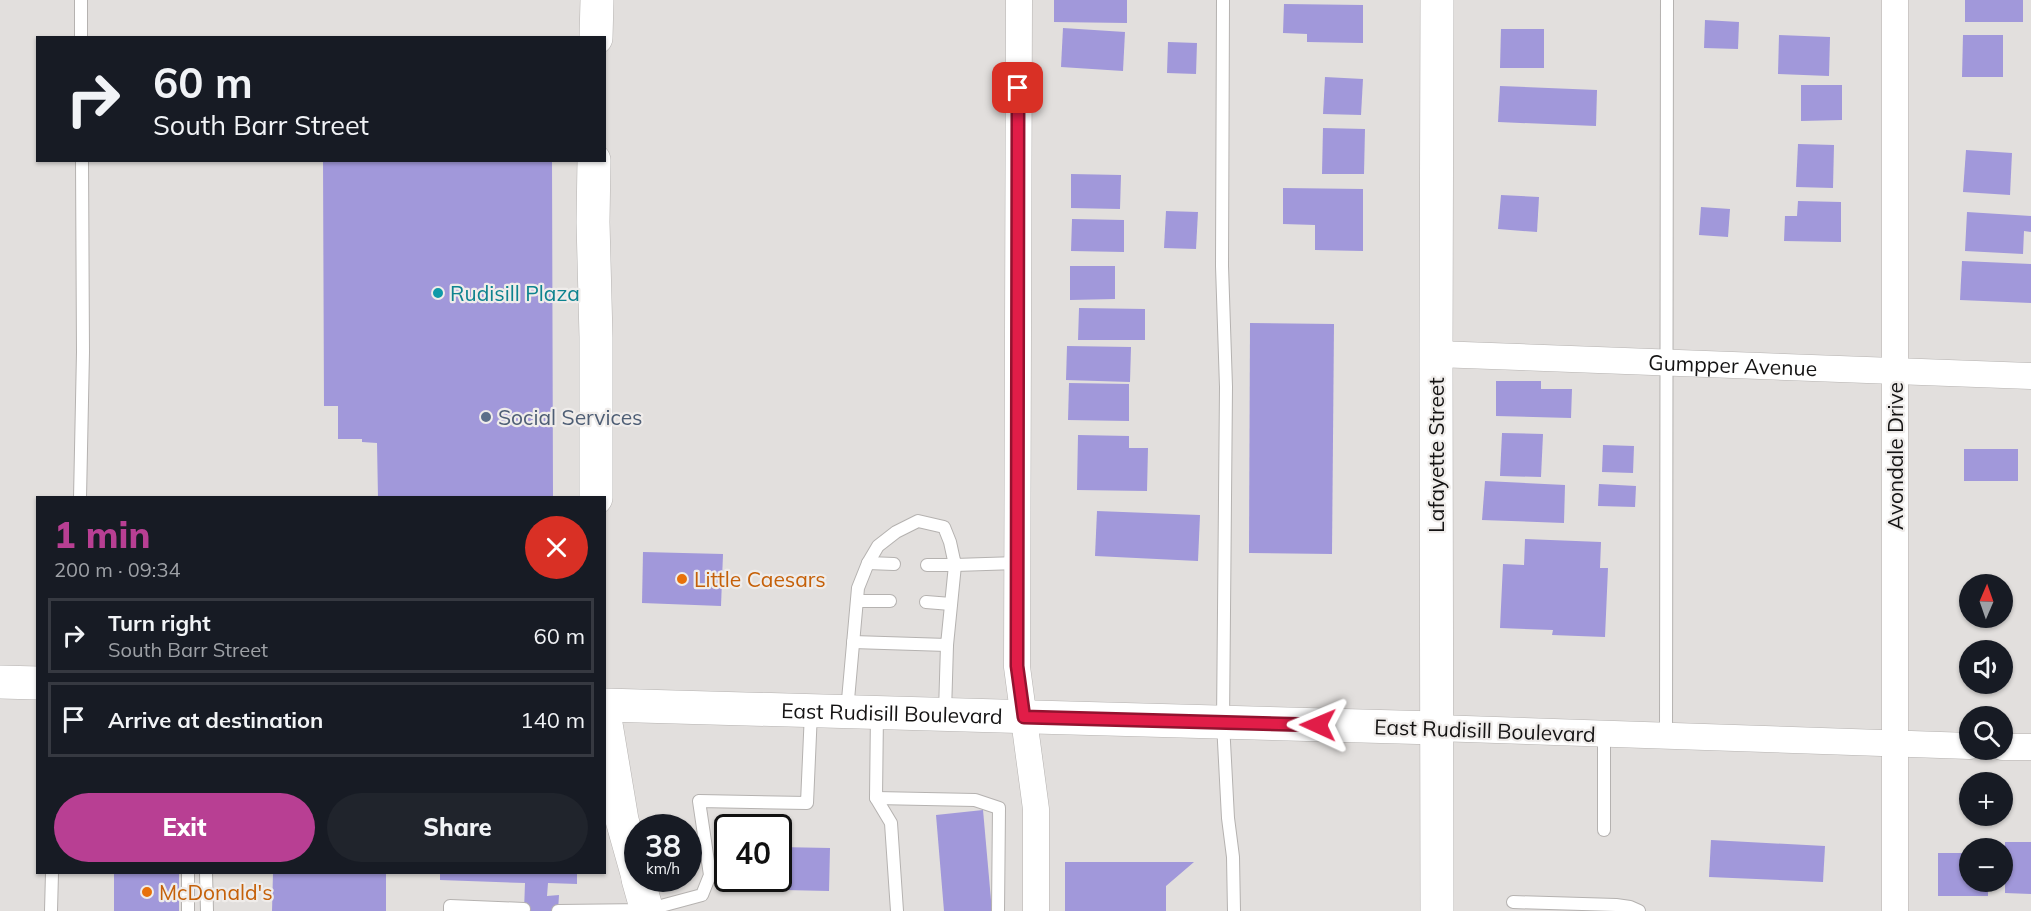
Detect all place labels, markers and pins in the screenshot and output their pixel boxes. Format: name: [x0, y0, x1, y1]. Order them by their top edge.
pin: [992, 62, 1043, 113]
place label: Rudisill Plaza: [450, 280, 580, 306]
marker: Rudisill Plaza: [431, 286, 445, 300]
place label: Social Services: [498, 404, 642, 430]
marker: Social Services: [479, 410, 493, 424]
place label: Little Caesars: [694, 566, 826, 592]
marker: Little Caesars: [675, 572, 689, 586]
place label: McDonald's: [159, 879, 273, 905]
marker: McDonald's: [140, 885, 154, 899]

